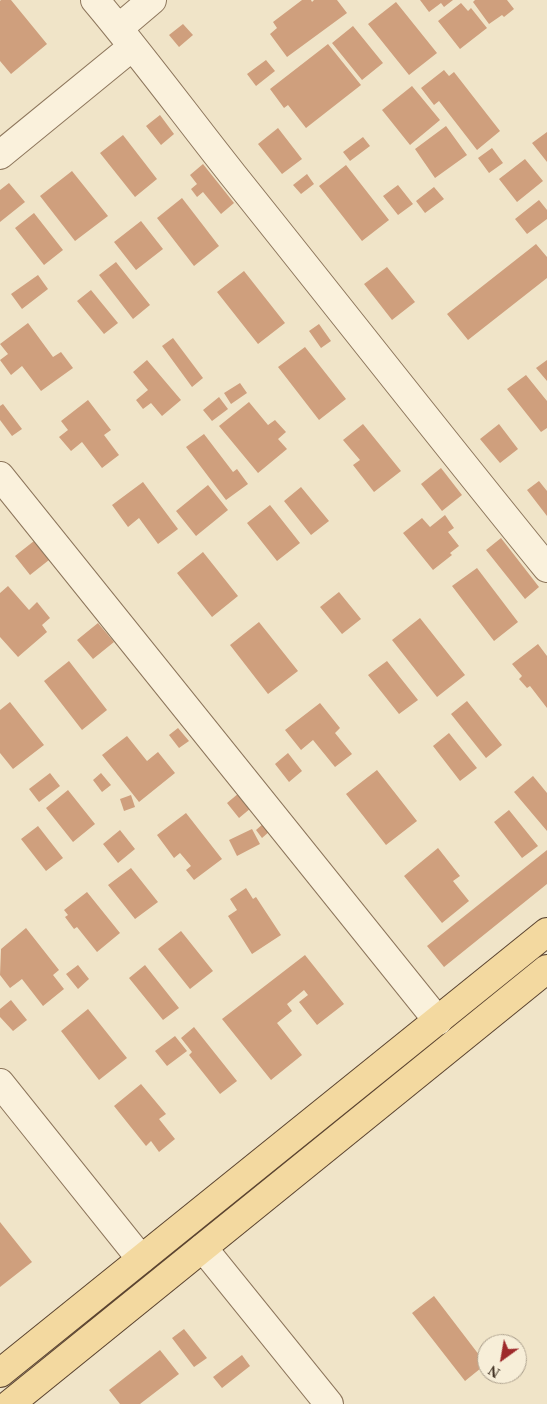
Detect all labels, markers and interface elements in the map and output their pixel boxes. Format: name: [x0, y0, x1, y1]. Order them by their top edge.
north arrow: [477, 1334, 527, 1384]
text: N: [486, 1362, 503, 1380]

